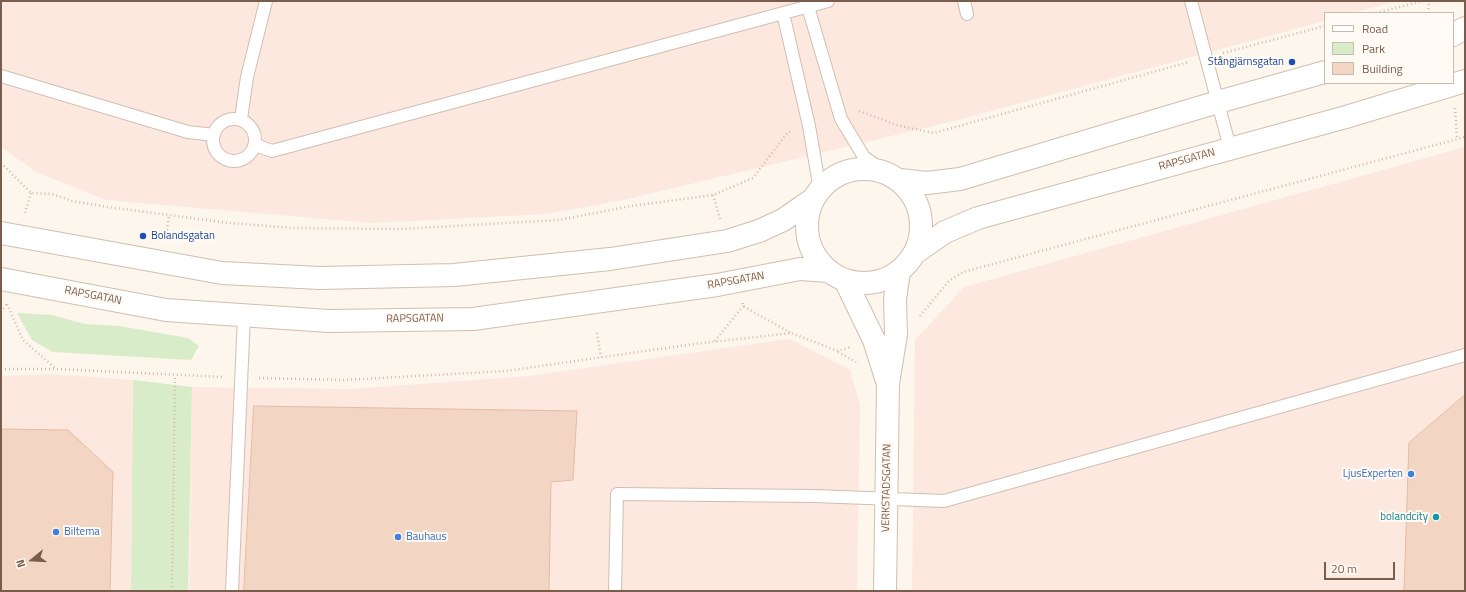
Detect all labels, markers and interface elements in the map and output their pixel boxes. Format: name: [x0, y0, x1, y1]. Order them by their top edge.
legend: [1324, 12, 1454, 84]
text: Road: [1362, 19, 1388, 38]
text: Park: [1362, 39, 1385, 58]
place label: Stångjärnsgatan: [1208, 55, 1284, 69]
marker: Stångjärnsgatan: [1287, 57, 1297, 67]
text: Building: [1362, 59, 1403, 78]
street label: RAPSGATAN: [1157, 146, 1217, 174]
place label: Bolandsgatan: [151, 229, 215, 243]
marker: Bolandsgatan: [138, 231, 148, 241]
street label: RAPSGATAN: [706, 269, 766, 293]
street label: RAPSGATAN: [63, 284, 123, 308]
street label: RAPSGATAN: [386, 312, 444, 326]
street label: VERKSTADSGATAN: [880, 444, 894, 532]
place label: LjusExperten: [1343, 467, 1403, 481]
marker: LjusExperten: [1406, 469, 1416, 479]
place label: bolandcity: [1380, 510, 1428, 524]
marker: bolandcity: [1431, 512, 1441, 522]
place label: Biltema: [64, 525, 100, 539]
marker: Biltema: [51, 527, 61, 537]
place label: Bauhaus: [406, 530, 447, 544]
marker: Bauhaus: [393, 532, 403, 542]
north arrow: [12, 540, 52, 580]
scale bar: [1326, 554, 1397, 580]
text: N: [12, 558, 29, 570]
text: 20 m: [1331, 559, 1357, 578]

